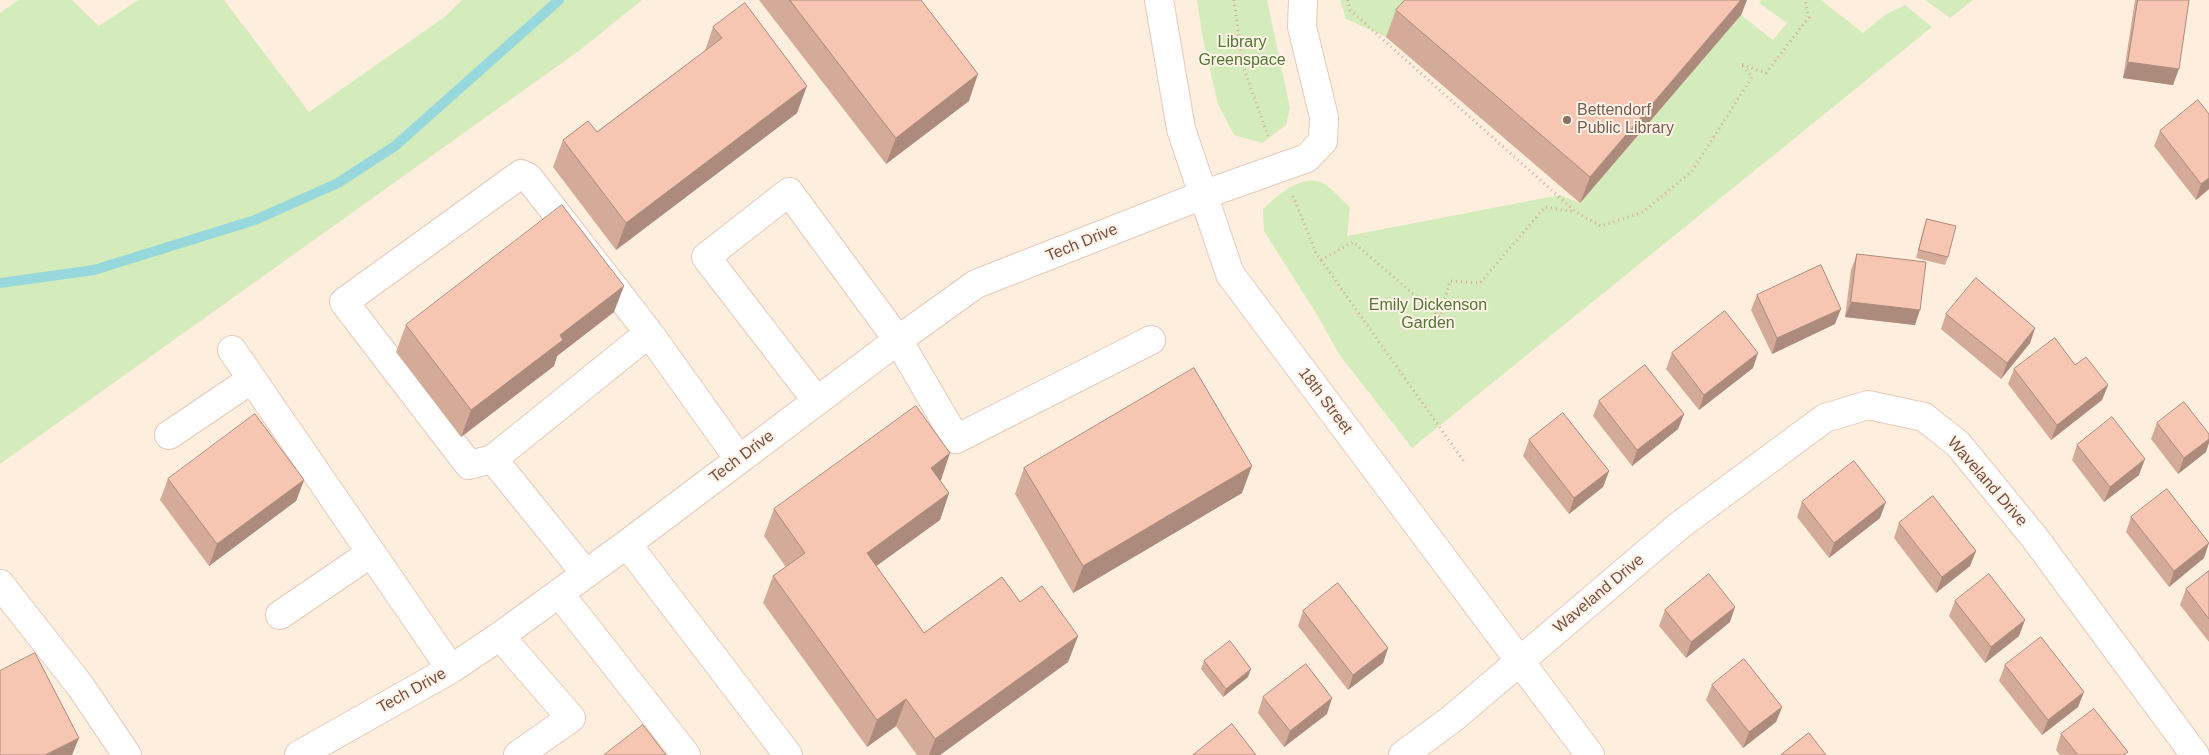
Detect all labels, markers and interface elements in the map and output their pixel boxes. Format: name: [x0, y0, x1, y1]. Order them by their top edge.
park label: Library Greenspace: [1198, 33, 1286, 71]
place label: Bettendorf Public Library: [1577, 101, 1674, 139]
marker: Bettendorf Public Library: [1561, 114, 1573, 126]
street label: Tech Drive: [1043, 220, 1121, 266]
park label: Emily Dickenson Garden: [1369, 296, 1487, 334]
street label: 18th Street: [1294, 364, 1356, 438]
street label: Tech Drive: [706, 427, 778, 487]
street label: Waveland Drive: [1943, 433, 2031, 531]
street label: Waveland Drive: [1550, 551, 1648, 637]
street label: Tech Drive: [374, 664, 450, 718]

